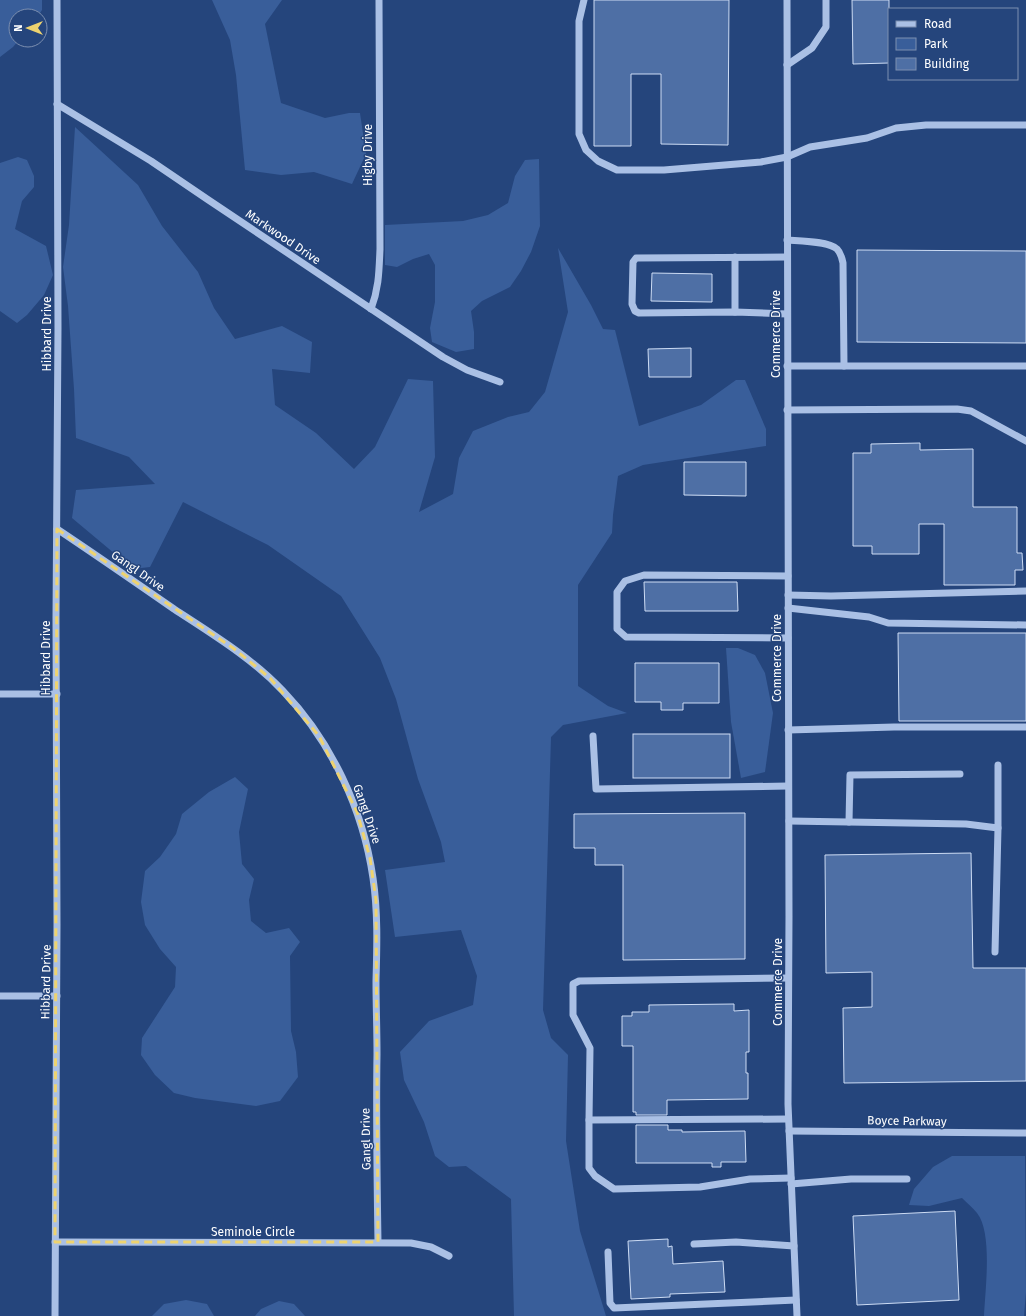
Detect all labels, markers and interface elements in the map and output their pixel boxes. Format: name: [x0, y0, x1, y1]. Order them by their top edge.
north arrow: [8, 8, 48, 48]
legend: [888, 8, 1018, 80]
text: Road: [924, 17, 952, 31]
text: N: [12, 24, 25, 32]
text: Park: [924, 37, 948, 51]
text: Building: [924, 57, 970, 71]
street label: Higby Drive: [361, 124, 375, 186]
street label: Markwood Drive: [243, 207, 323, 267]
street label: Commerce Drive: [769, 290, 783, 378]
street label: Hibbard Drive: [40, 297, 54, 371]
street label: Gangl Drive: [109, 547, 167, 595]
street label: Commerce Drive: [770, 614, 784, 702]
street label: Hibbard Drive: [39, 621, 53, 695]
street label: Gangl Drive: [350, 782, 384, 846]
street label: Commerce Drive: [771, 938, 785, 1026]
street label: Hibbard Drive: [38, 944, 54, 1020]
street label: Gangl Drive: [358, 1108, 374, 1170]
street label: Boyce Parkway: [867, 1113, 947, 1129]
street label: Seminole Circle: [211, 1225, 295, 1239]

